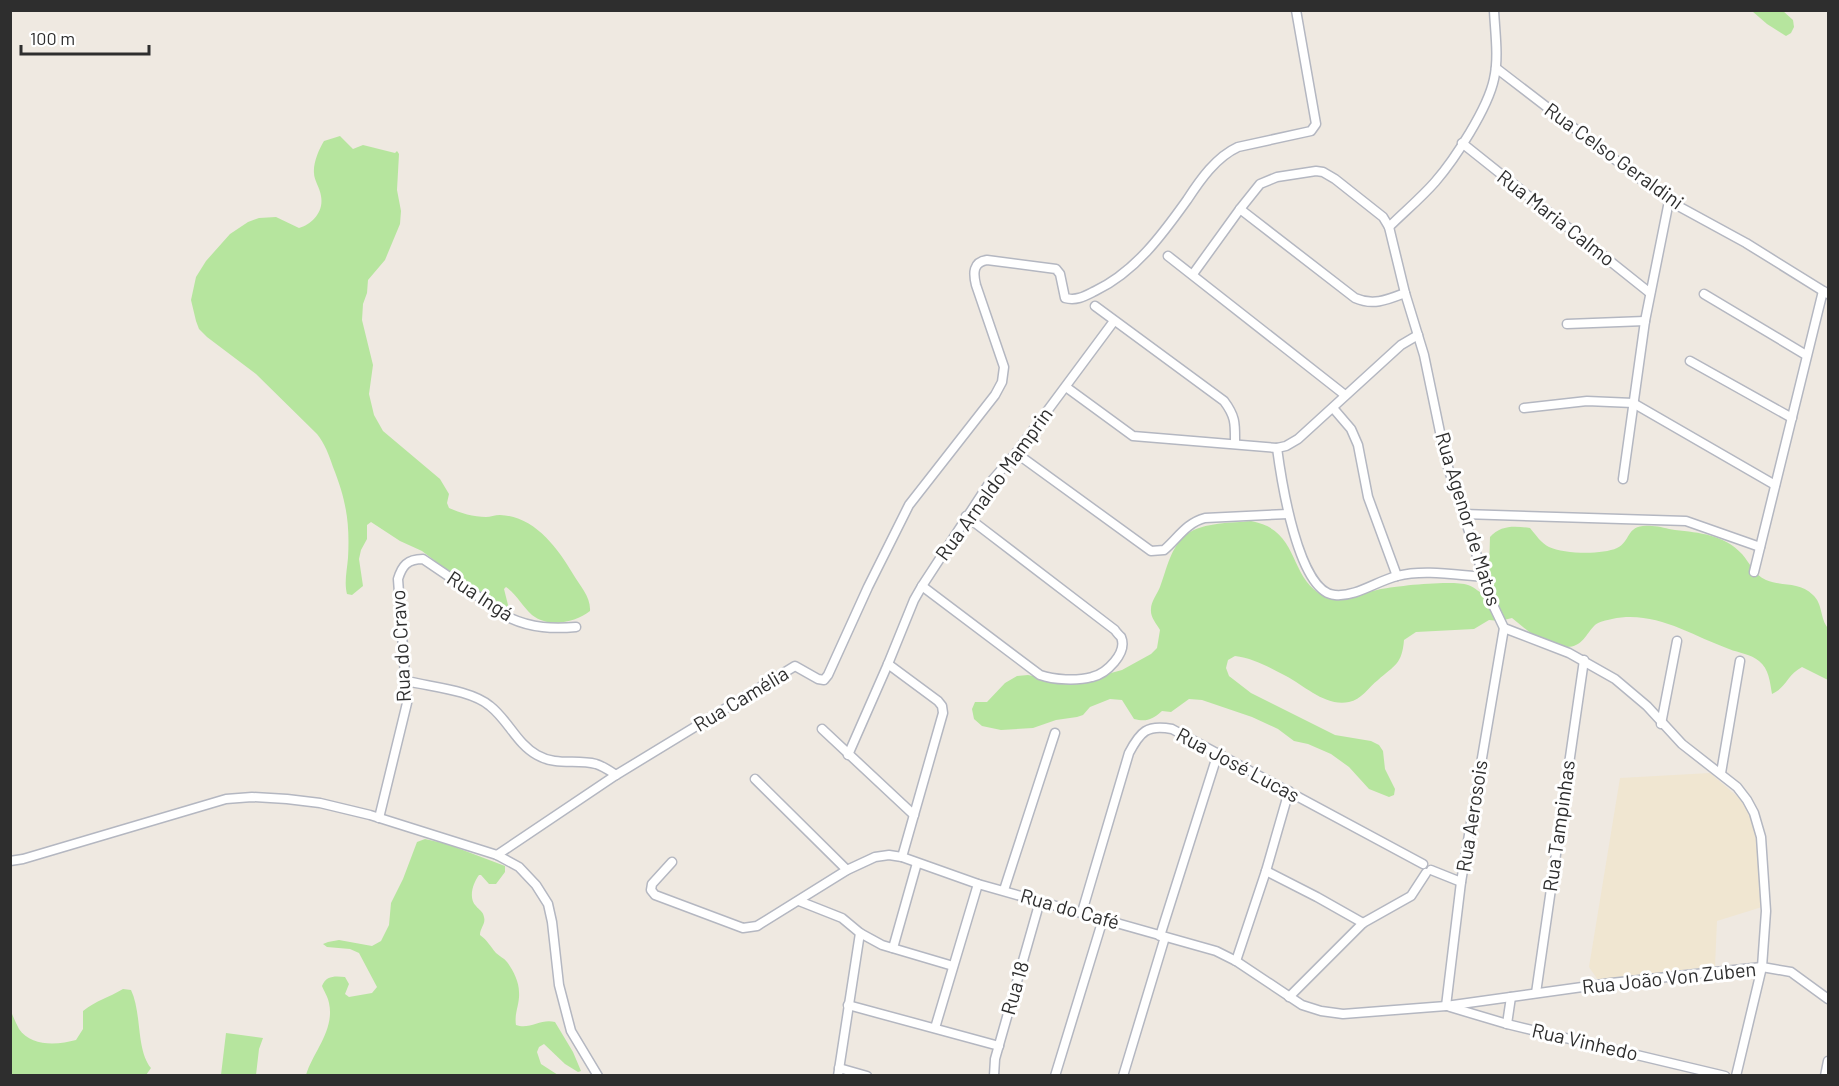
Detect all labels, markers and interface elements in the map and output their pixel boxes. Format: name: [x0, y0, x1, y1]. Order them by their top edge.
scale bar: [21, 18, 148, 56]
text: 100 m: [30, 27, 75, 49]
street label: Rua Celso Geraldini: [1540, 97, 1689, 214]
street label: Rua Maria Calmo: [1493, 164, 1620, 271]
street label: Rua Arnaldo Mamprin: [930, 402, 1057, 565]
street label: Rua Agenor de Matos: [1431, 429, 1507, 609]
street label: Rua Ingá: [443, 565, 518, 625]
street label: Rua do Cravo: [385, 589, 415, 703]
street label: Rua Camélia: [689, 660, 792, 736]
street label: Rua José Lucas: [1173, 722, 1304, 807]
street label: Rua Aerosois: [1450, 758, 1492, 874]
street label: Rua Tampinhas: [1537, 759, 1579, 893]
street label: Rua do Café: [1018, 882, 1123, 934]
street label: Rua João Von Zuben: [1581, 956, 1757, 998]
street label: Rua 18: [995, 958, 1033, 1017]
street label: Rua Vinhedo: [1530, 1017, 1641, 1065]

